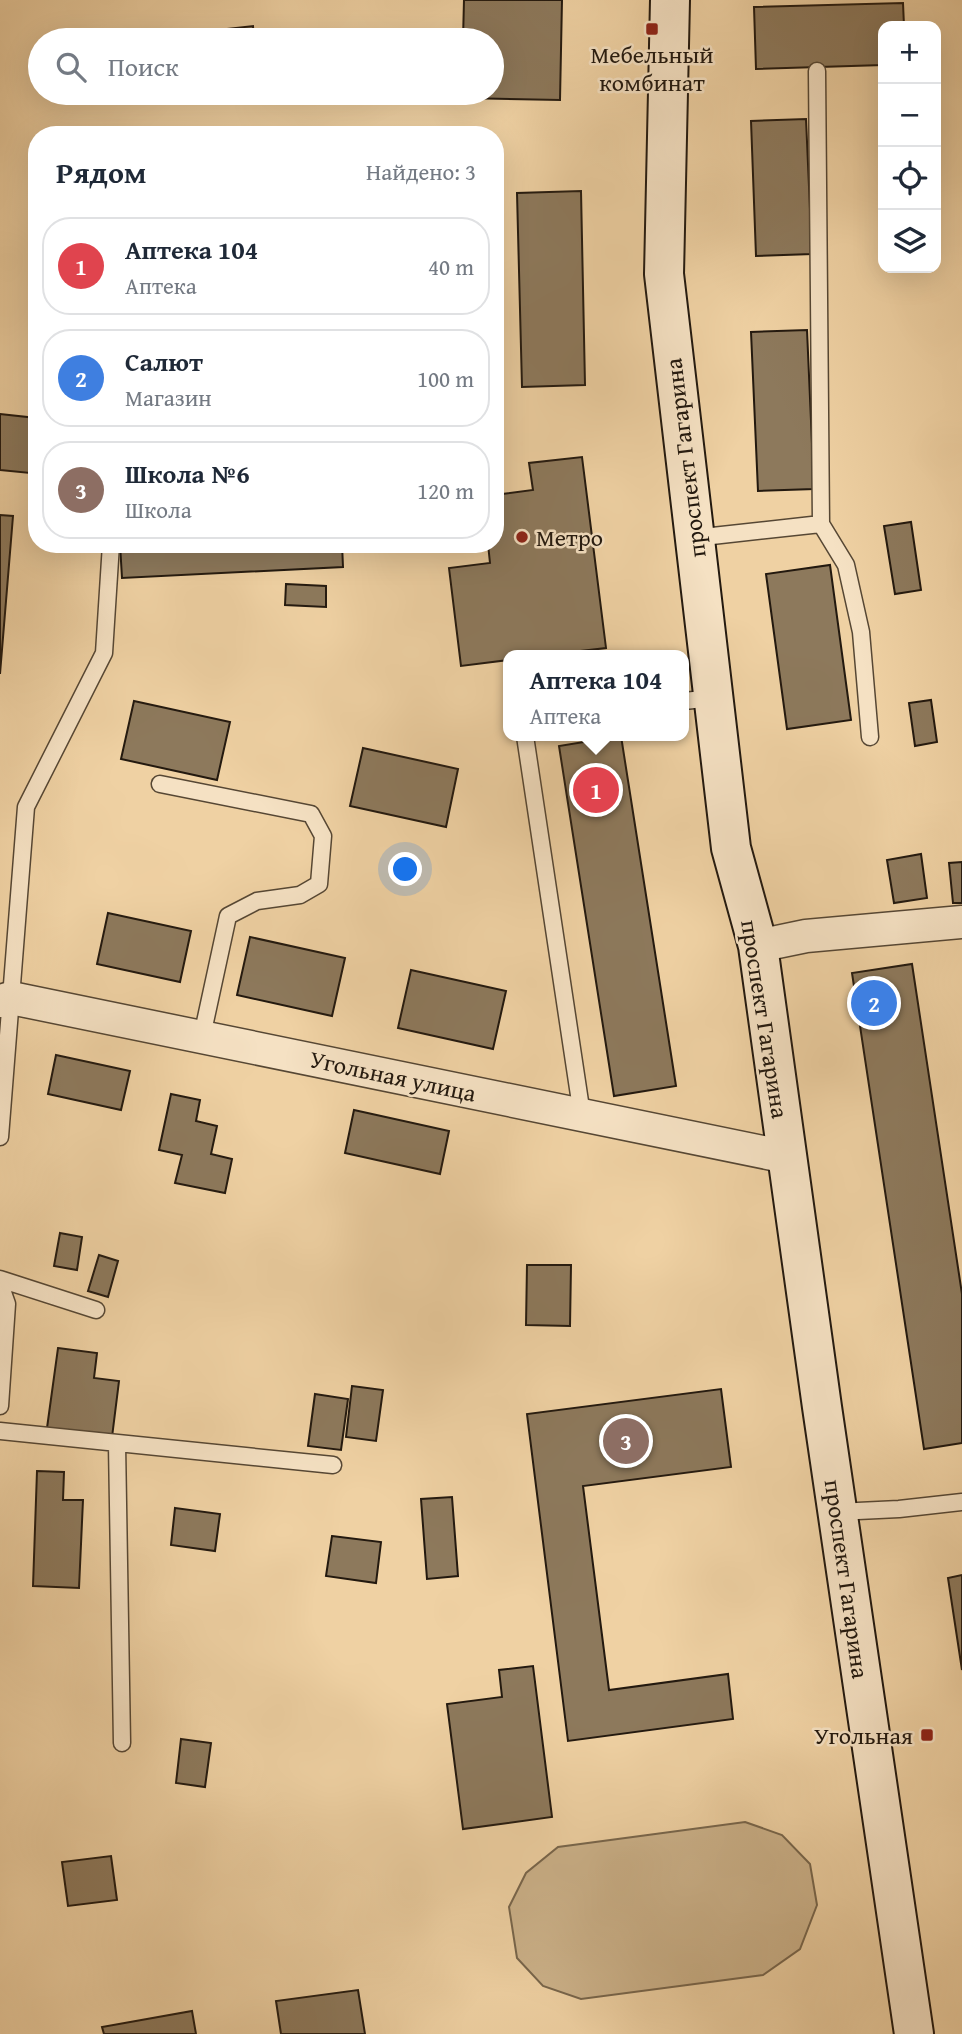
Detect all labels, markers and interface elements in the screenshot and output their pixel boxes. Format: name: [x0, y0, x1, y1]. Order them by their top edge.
marker: Мебельный комбинат: [644, 21, 660, 37]
map controls: [878, 21, 941, 273]
button: +: [878, 21, 941, 84]
search box: [28, 28, 504, 105]
place label: Мебельный комбинат: [590, 37, 714, 100]
text: Поиск: [108, 47, 179, 86]
icon: search: [52, 48, 90, 86]
button: −: [878, 84, 941, 147]
button: locate: [878, 147, 941, 210]
text: Рядом: [56, 150, 147, 194]
text: Найдено: 3: [366, 155, 476, 188]
button: layers: [878, 210, 941, 273]
text: Аптека 104: [125, 230, 258, 269]
text: 1: [75, 250, 87, 283]
text: 40 m: [428, 250, 474, 283]
text: Аптека: [125, 269, 197, 302]
text: Салют: [125, 342, 203, 381]
street label: проспект Гагарина: [655, 356, 715, 560]
text: 2: [75, 362, 87, 395]
text: 100 m: [417, 362, 474, 395]
text: Магазин: [125, 381, 212, 414]
text: Школа №6: [125, 454, 250, 493]
text: 3: [75, 474, 87, 507]
text: 120 m: [417, 474, 474, 507]
text: Школа: [125, 493, 192, 526]
place label: Метро: [536, 520, 603, 555]
marker: Метро: [514, 529, 530, 545]
popup: [503, 650, 689, 741]
text: Аптека 104: [529, 660, 663, 699]
text: Аптека: [529, 699, 601, 732]
pin: 1: [573, 764, 619, 816]
your location: [388, 852, 422, 886]
street label: проспект Гагарина: [732, 917, 798, 1121]
pin: 2: [851, 977, 897, 1029]
street label: Угольная улица: [307, 1041, 480, 1111]
pin: 3: [603, 1415, 649, 1467]
street label: проспект Гагарина: [816, 1477, 878, 1681]
place label: Угольная: [814, 1718, 913, 1753]
marker: Угольная: [919, 1727, 935, 1743]

